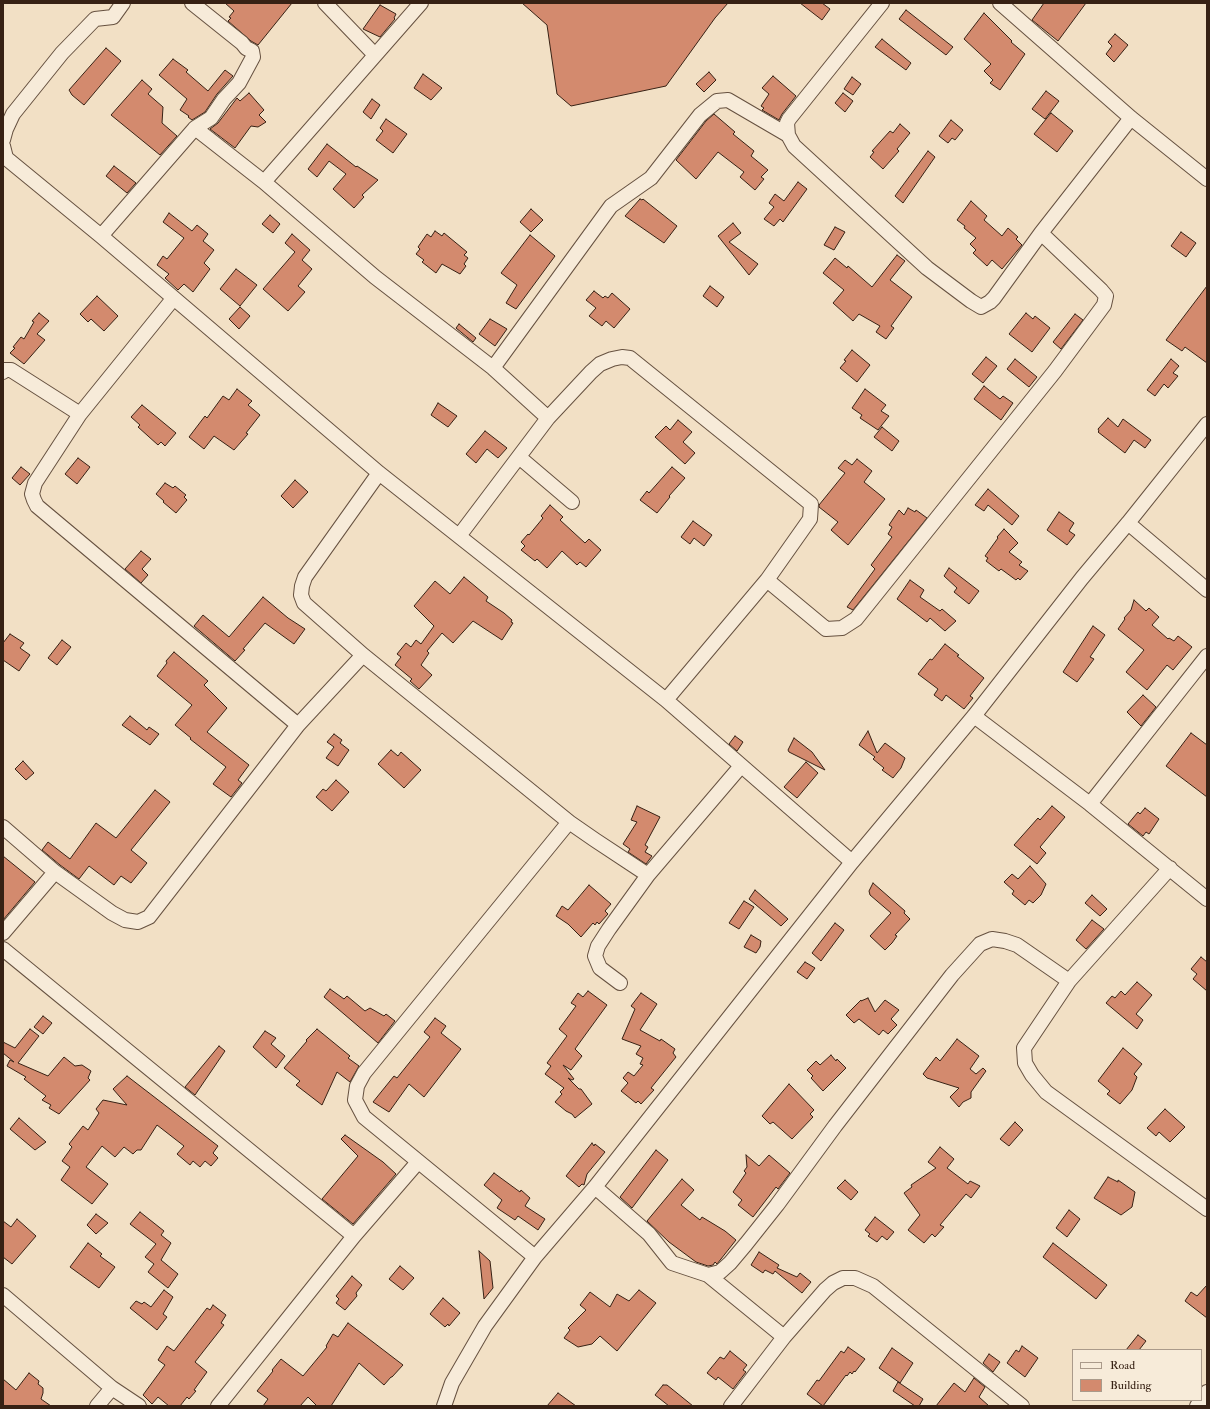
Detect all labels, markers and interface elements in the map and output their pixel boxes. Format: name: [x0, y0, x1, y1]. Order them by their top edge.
legend: [1072, 1349, 1202, 1401]
text: Road: [1110, 1358, 1135, 1373]
text: Building: [1110, 1378, 1151, 1393]

